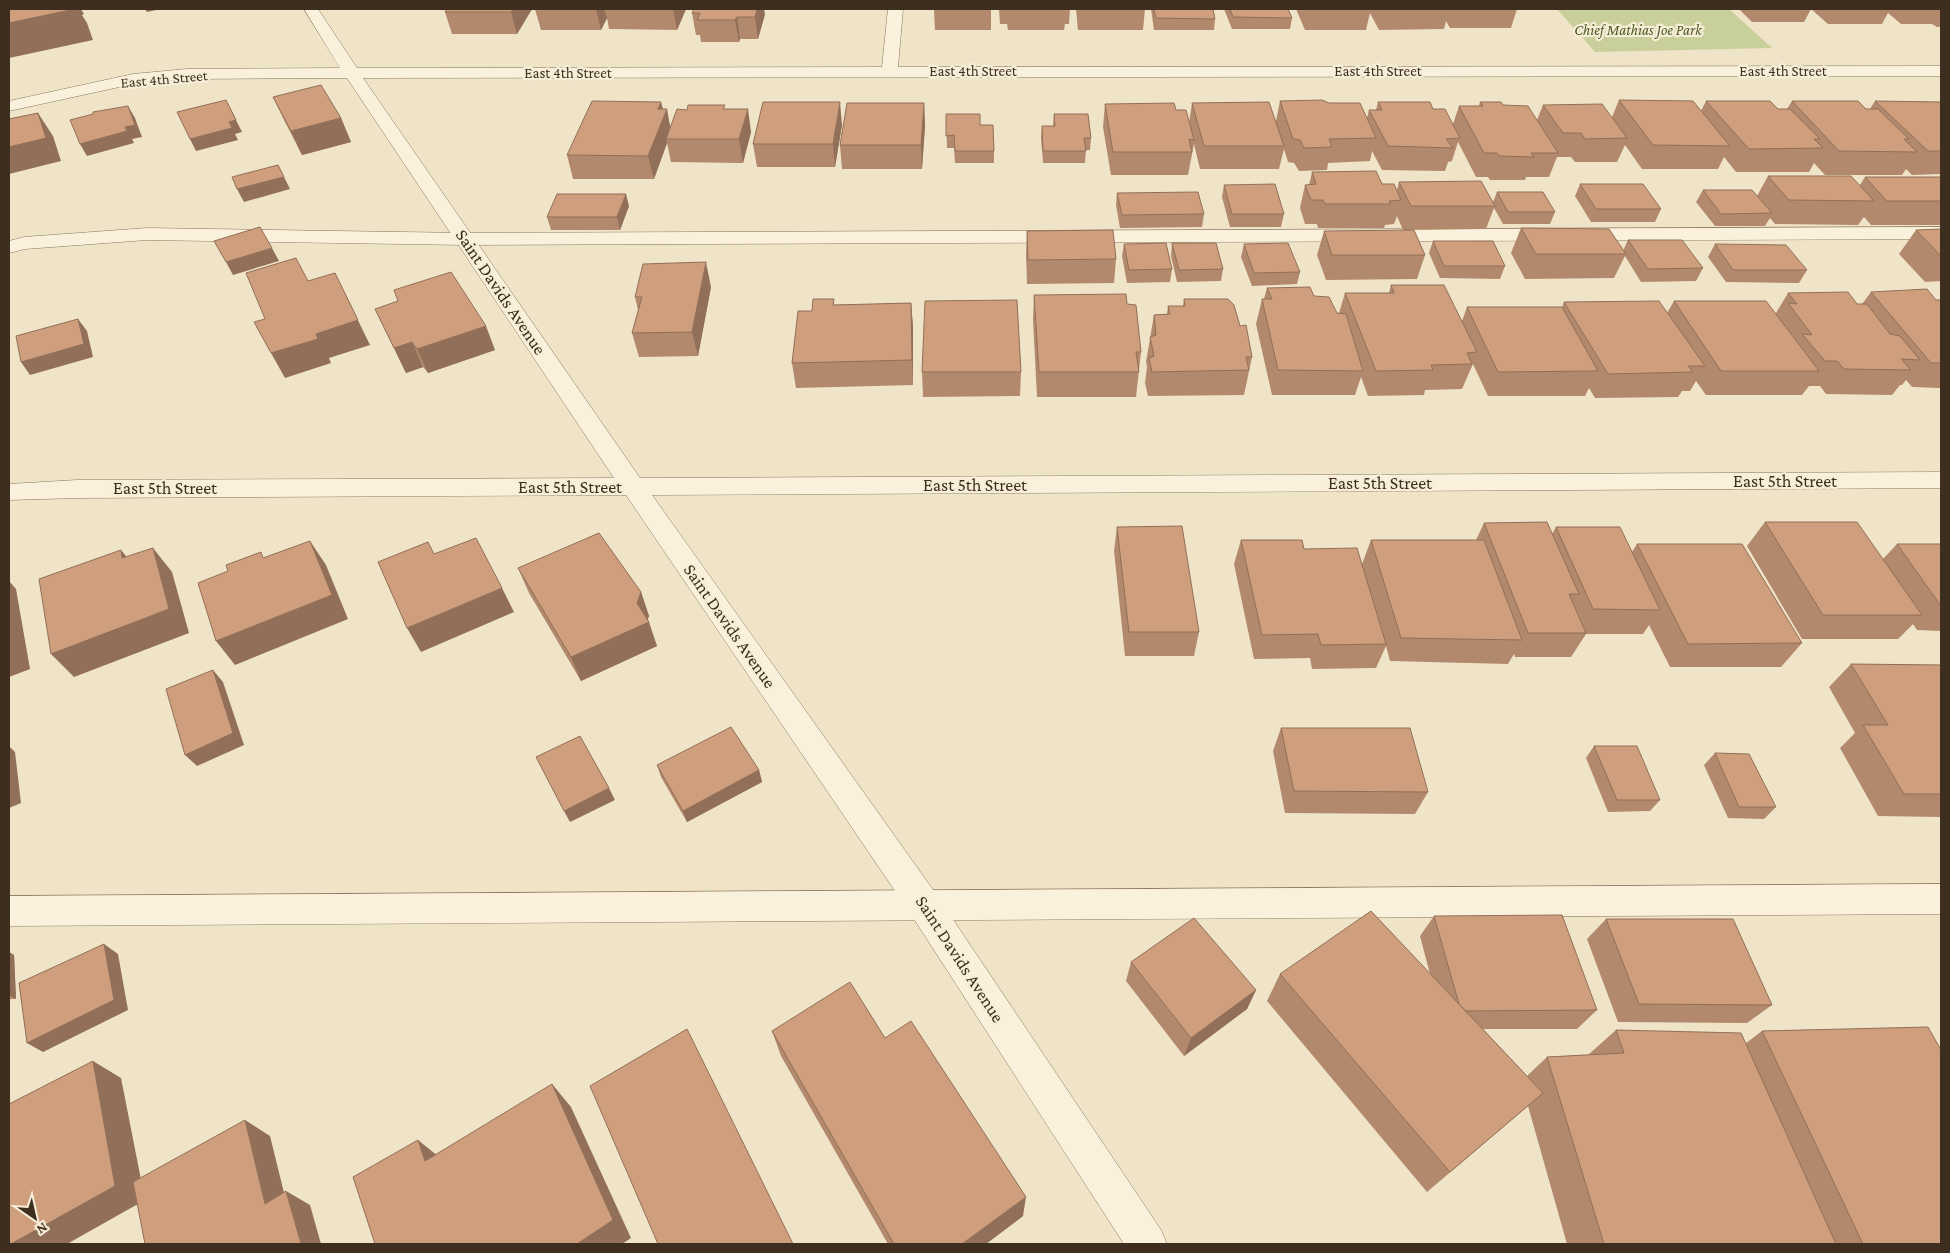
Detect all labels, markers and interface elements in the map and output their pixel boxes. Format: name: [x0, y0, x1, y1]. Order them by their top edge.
park label: Chief Mathias Joe Park: [1574, 22, 1703, 39]
street label: East 4th Street: [929, 63, 1018, 79]
street label: East 4th Street: [1334, 63, 1423, 79]
street label: East 4th Street: [1739, 63, 1828, 79]
street label: East 4th Street: [524, 65, 613, 81]
street label: East 4th Street: [120, 67, 209, 91]
street label: Saint Davids Avenue: [452, 226, 550, 358]
street label: East 5th Street: [1733, 471, 1838, 491]
street label: East 5th Street: [1328, 473, 1433, 493]
street label: East 5th Street: [923, 475, 1028, 495]
street label: East 5th Street: [518, 477, 623, 497]
street label: East 5th Street: [113, 478, 218, 498]
street label: Saint Davids Avenue: [680, 560, 780, 692]
street label: Saint Davids Avenue: [912, 892, 1008, 1026]
north arrow: [10, 1193, 60, 1243]
text: N: [33, 1219, 51, 1238]

